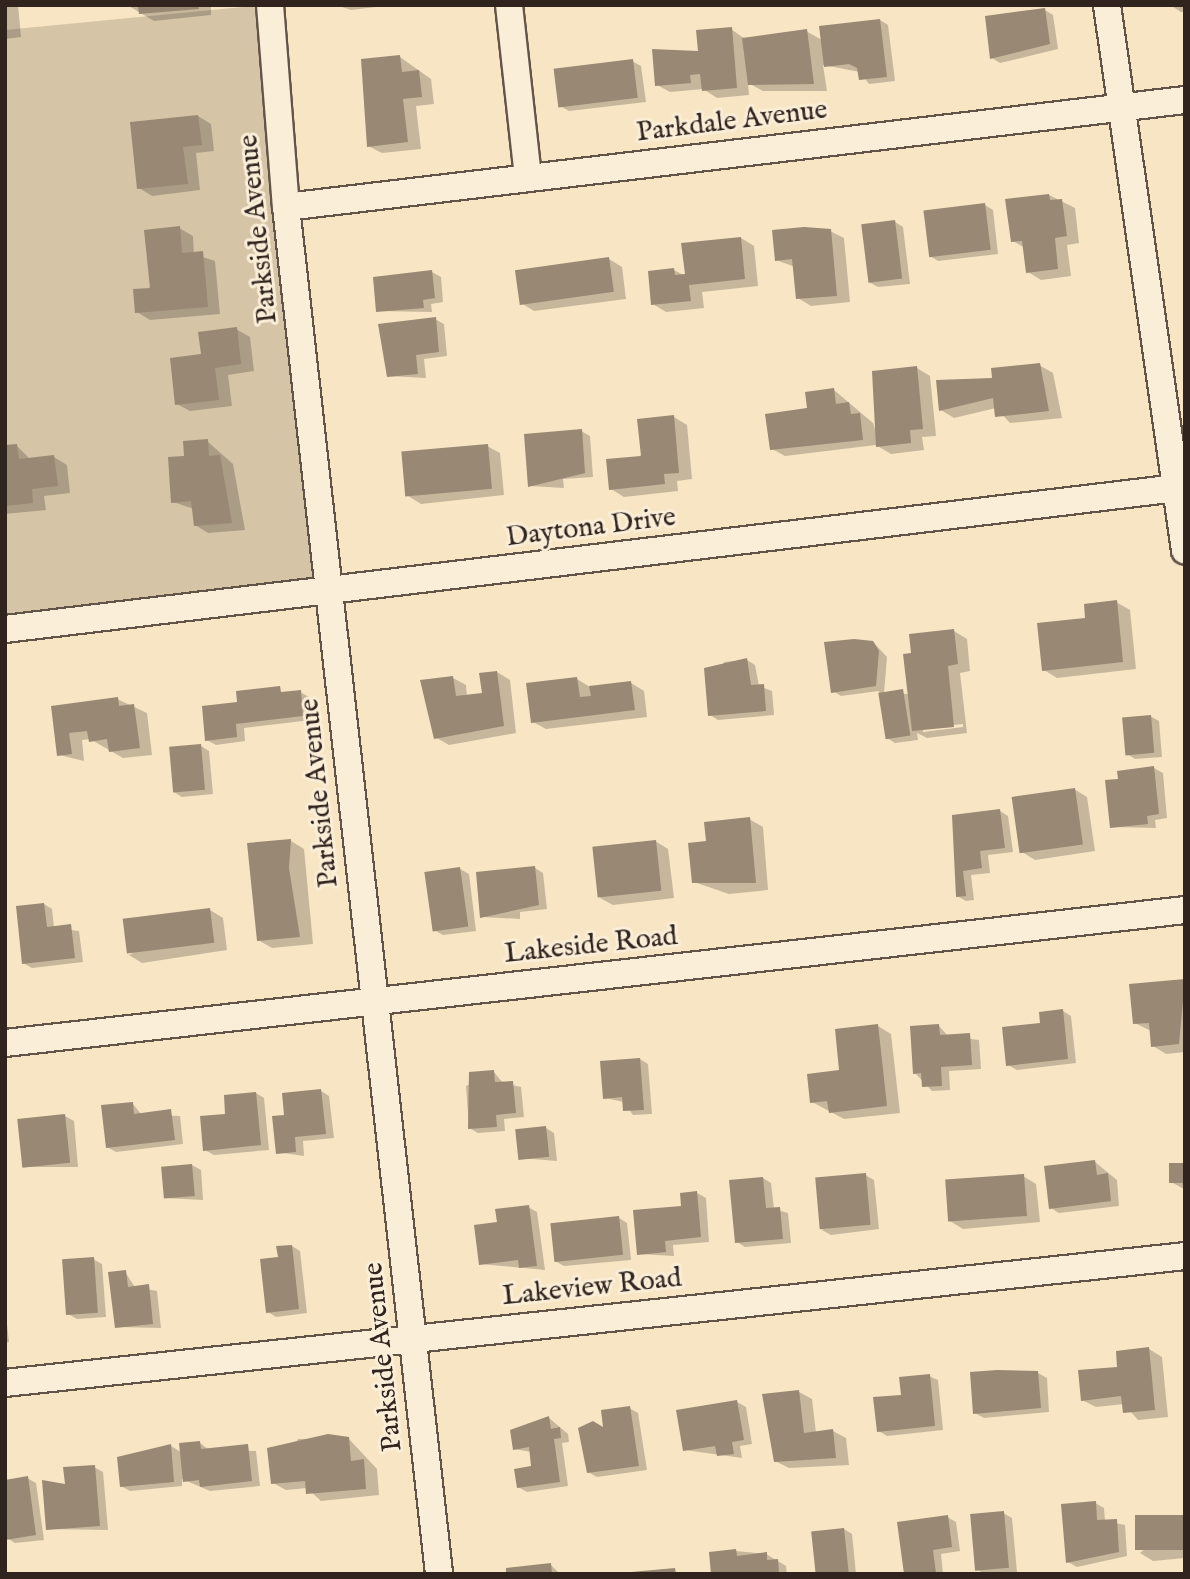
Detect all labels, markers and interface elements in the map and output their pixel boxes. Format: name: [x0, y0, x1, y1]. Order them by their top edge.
street label: Parkdale Avenue: [635, 94, 829, 150]
street label: Parkside Avenue: [232, 133, 286, 325]
street label: Daytona Drive: [504, 501, 678, 555]
street label: Parkside Avenue: [293, 697, 347, 889]
street label: Lakeside Road: [503, 920, 679, 972]
street label: Parkside Avenue: [357, 1261, 411, 1453]
street label: Lakeview Road: [501, 1262, 683, 1314]

